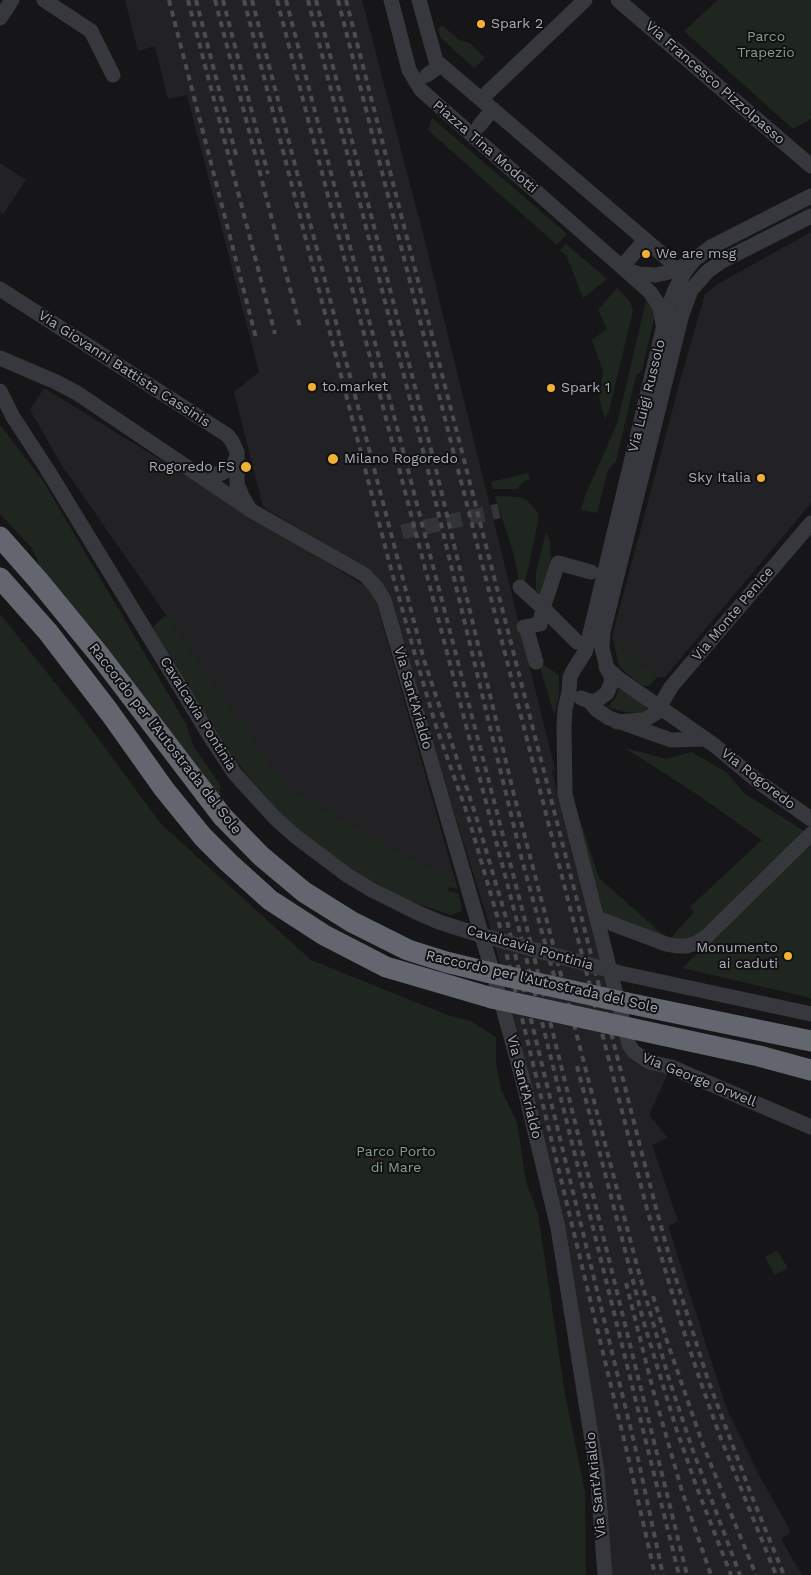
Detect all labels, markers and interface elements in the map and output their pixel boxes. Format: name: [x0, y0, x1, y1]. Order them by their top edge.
place label: Spark 2: [491, 16, 543, 32]
marker: Spark 2: [475, 18, 487, 30]
street label: Via Francesco Pizzolpasso: [642, 18, 788, 148]
park label: Parco Trapezio: [737, 29, 795, 62]
street label: Piazza Tina Modotti: [429, 97, 541, 197]
place label: We are msg: [656, 246, 736, 262]
marker: We are msg: [640, 248, 652, 260]
street label: Via Giovanni Battista Cassinis: [35, 307, 213, 431]
street label: Via Luigi Russolo: [625, 338, 669, 454]
place label: to.market: [322, 379, 388, 395]
place label: Spark 1: [561, 380, 610, 396]
marker: to.market: [306, 381, 318, 393]
marker: Spark 1: [545, 382, 557, 394]
place label: Milano Rogoredo: [344, 451, 458, 467]
marker: Milano Rogoredo: [326, 452, 340, 466]
place label: Rogoredo FS: [149, 459, 235, 475]
marker: Rogoredo FS: [239, 460, 253, 474]
place label: Sky Italia: [688, 470, 751, 486]
marker: Sky Italia: [755, 472, 767, 484]
street label: Via Monte Penice: [689, 563, 777, 665]
street label: Raccordo per l'Autostrada del Sole: [85, 640, 245, 838]
street label: Via Sant'Arialdo: [390, 644, 436, 752]
street label: Cavalcavia Pontinia: [156, 654, 240, 774]
street label: Via Rogoredo: [718, 745, 798, 813]
street label: Cavalcavia Pontinia: [465, 922, 595, 974]
place label: Monumento ai caduti: [696, 940, 778, 972]
street label: Raccordo per l'Autostrada del Sole: [424, 947, 660, 1017]
marker: Monumento ai caduti: [782, 950, 794, 962]
street label: Via Sant'Arialdo: [503, 1033, 545, 1141]
street label: Via George Orwell: [639, 1049, 759, 1111]
park label: Parco Porto di Mare: [356, 1144, 436, 1176]
street label: Via Sant'Arialdo: [582, 1431, 610, 1539]

